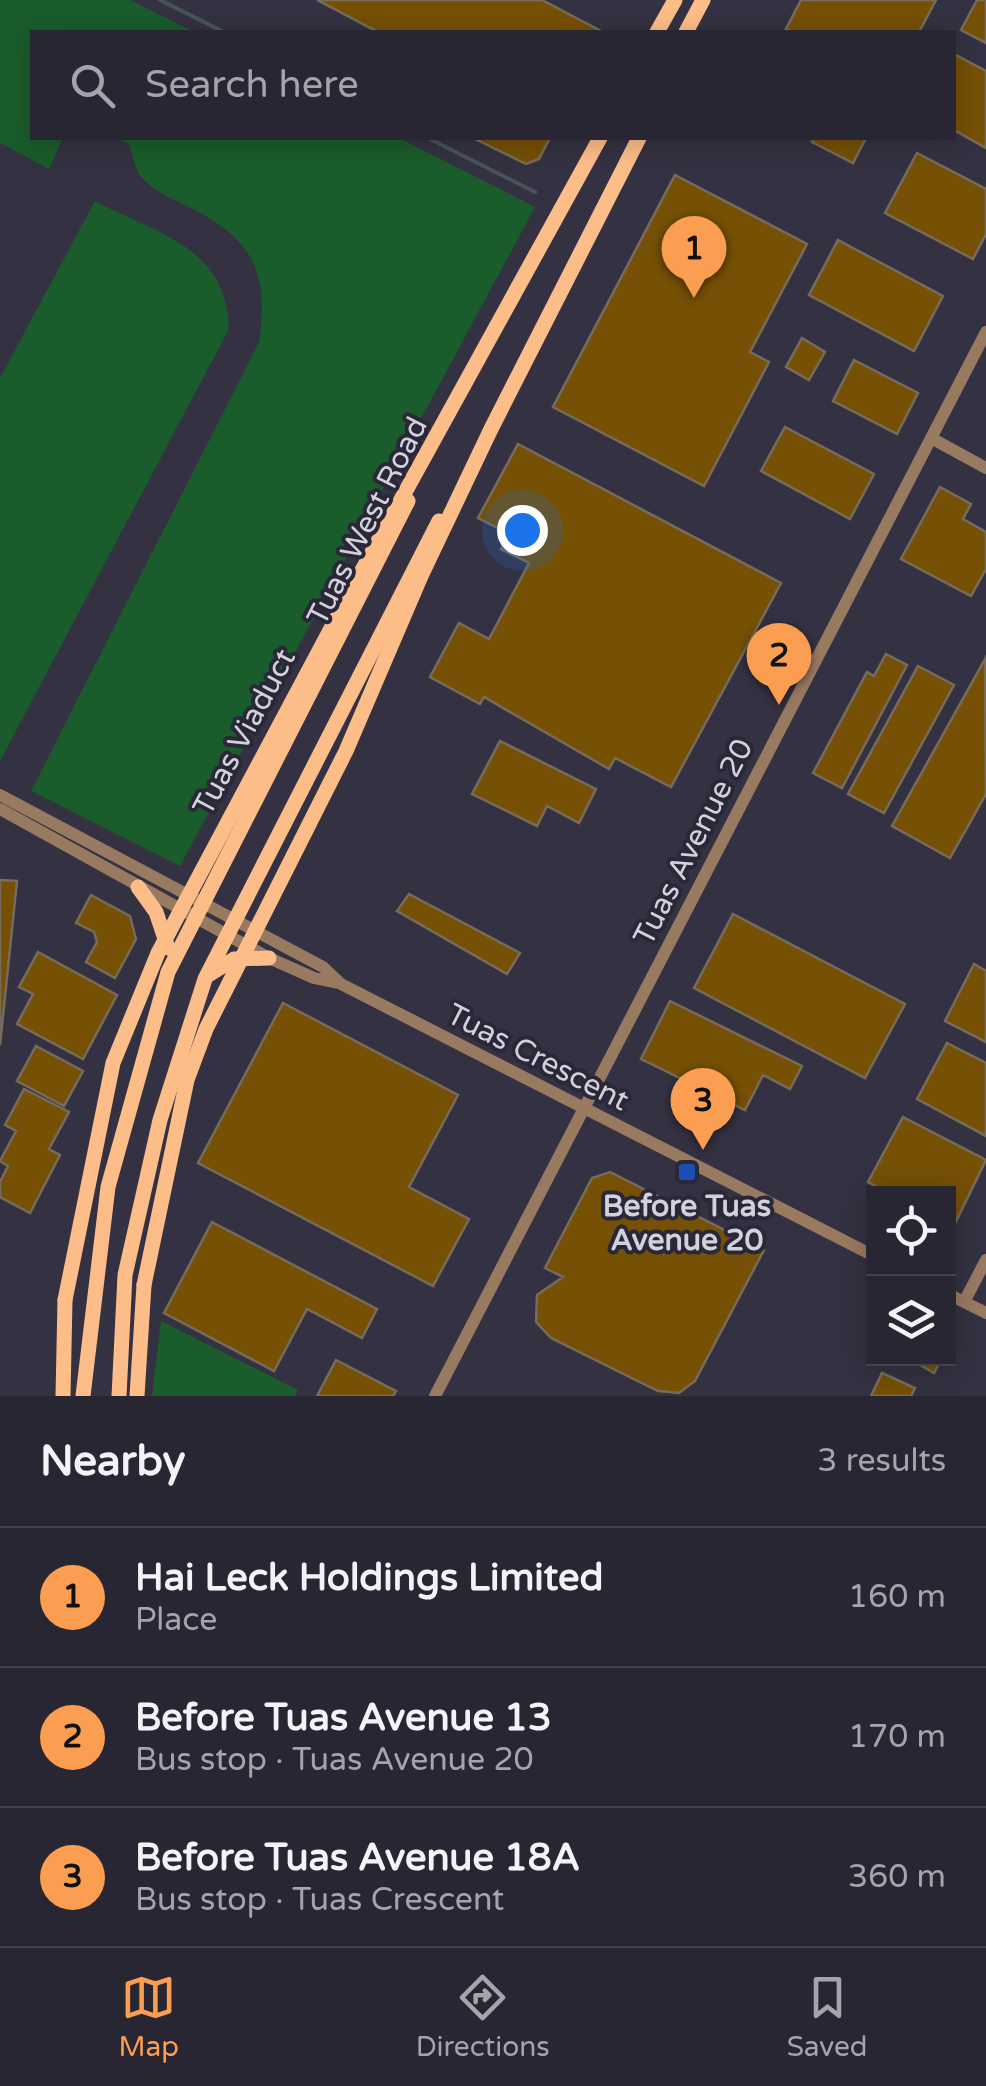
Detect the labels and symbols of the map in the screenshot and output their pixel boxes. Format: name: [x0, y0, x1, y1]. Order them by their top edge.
pin: 1: [662, 216, 726, 298]
street label: Tuas West Road: [299, 411, 436, 632]
your location: [497, 505, 548, 556]
pin: 2: [746, 622, 812, 705]
street label: Tuas Viaduct: [185, 643, 304, 822]
street label: Tuas Avenue 20: [626, 733, 761, 952]
street label: Tuas Crescent: [441, 996, 635, 1119]
pin: 3: [670, 1068, 736, 1150]
marker: Before Tuas Avenue 20: [676, 1161, 698, 1183]
place label: Before Tuas Avenue 20: [603, 1188, 771, 1259]

